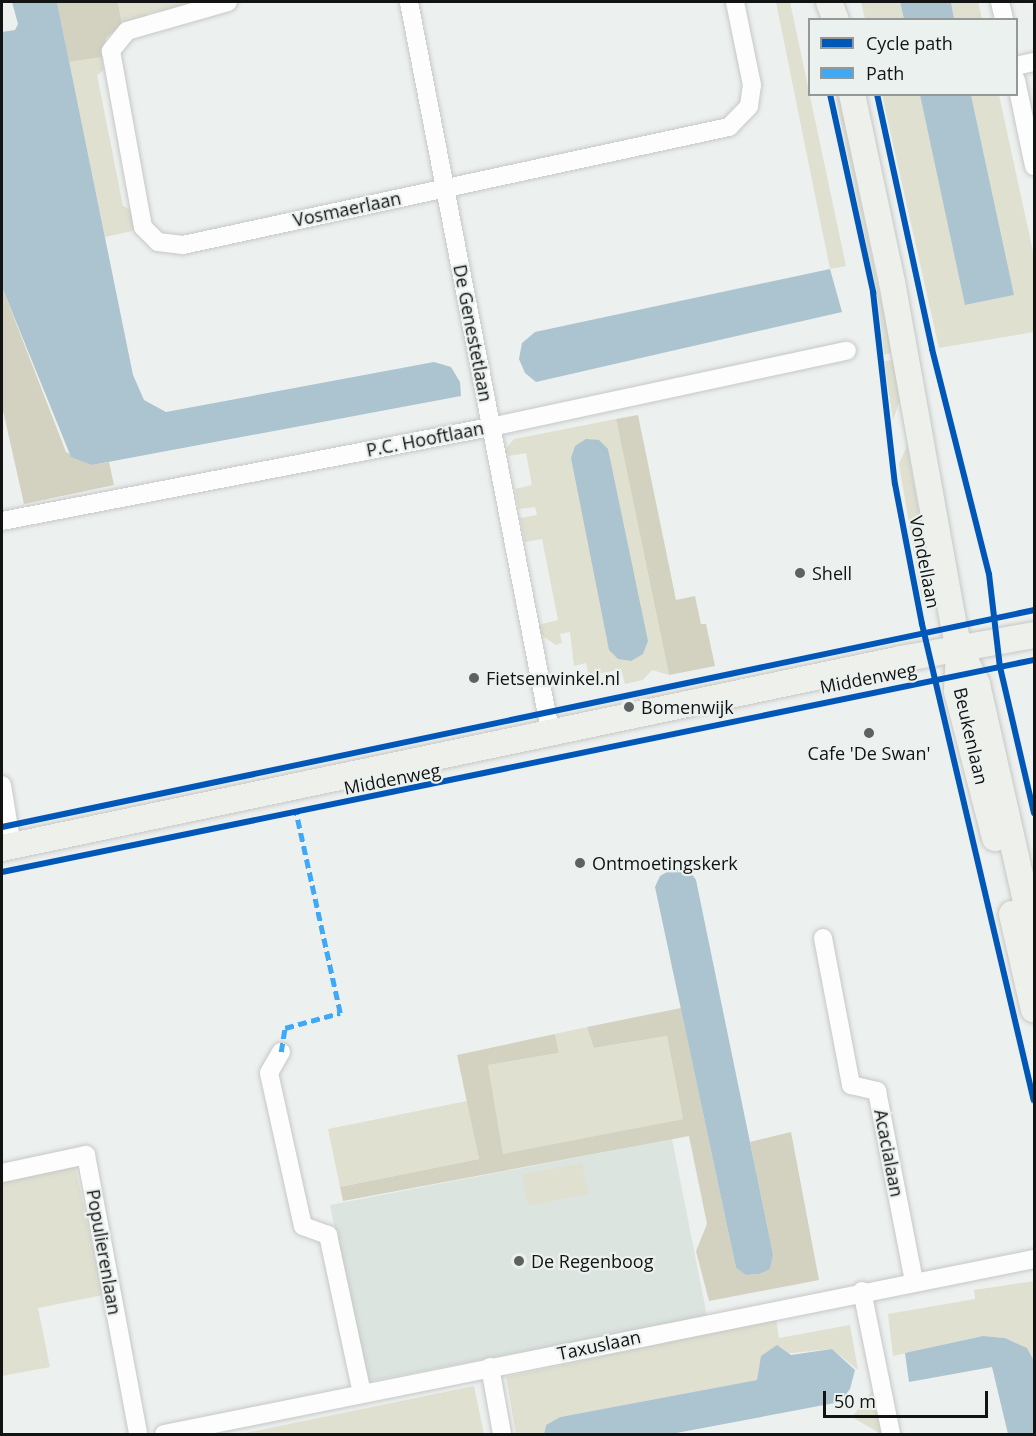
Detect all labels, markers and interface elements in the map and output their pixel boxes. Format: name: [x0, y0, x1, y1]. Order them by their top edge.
legend: [808, 18, 1018, 96]
text: Cycle path: [866, 31, 953, 55]
text: Path: [866, 61, 904, 85]
street label: Vosmaerlaan: [291, 187, 403, 231]
street label: De Genestetlaan: [449, 263, 497, 403]
street label: P.C. Hooftlaan: [364, 417, 486, 461]
street label: Vondellaan: [905, 514, 945, 610]
place label: Shell: [812, 562, 852, 584]
marker: Shell: [793, 566, 807, 580]
street label: Middenweg: [818, 658, 918, 698]
place label: Fietsenwinkel.nl: [486, 667, 620, 689]
marker: Fietsenwinkel.nl: [467, 671, 481, 685]
street label: Beukenlaan: [949, 685, 993, 787]
place label: Bomenwijk: [641, 696, 734, 718]
marker: Bomenwijk: [622, 700, 636, 714]
marker: Cafe 'De Swan': [862, 726, 876, 740]
place label: Cafe 'De Swan': [808, 742, 930, 764]
street label: Middenweg: [342, 759, 442, 799]
place label: Ontmoetingskerk: [592, 852, 738, 874]
marker: Ontmoetingskerk: [573, 856, 587, 870]
street label: Acacialaan: [870, 1107, 908, 1199]
street label: Populierenlaan: [82, 1188, 126, 1316]
place label: De Regenboog: [531, 1250, 653, 1272]
marker: De Regenboog: [512, 1254, 526, 1268]
street label: Taxuslaan: [555, 1326, 643, 1364]
scale bar: [826, 1379, 991, 1417]
text: 50 m: [834, 1389, 876, 1413]

